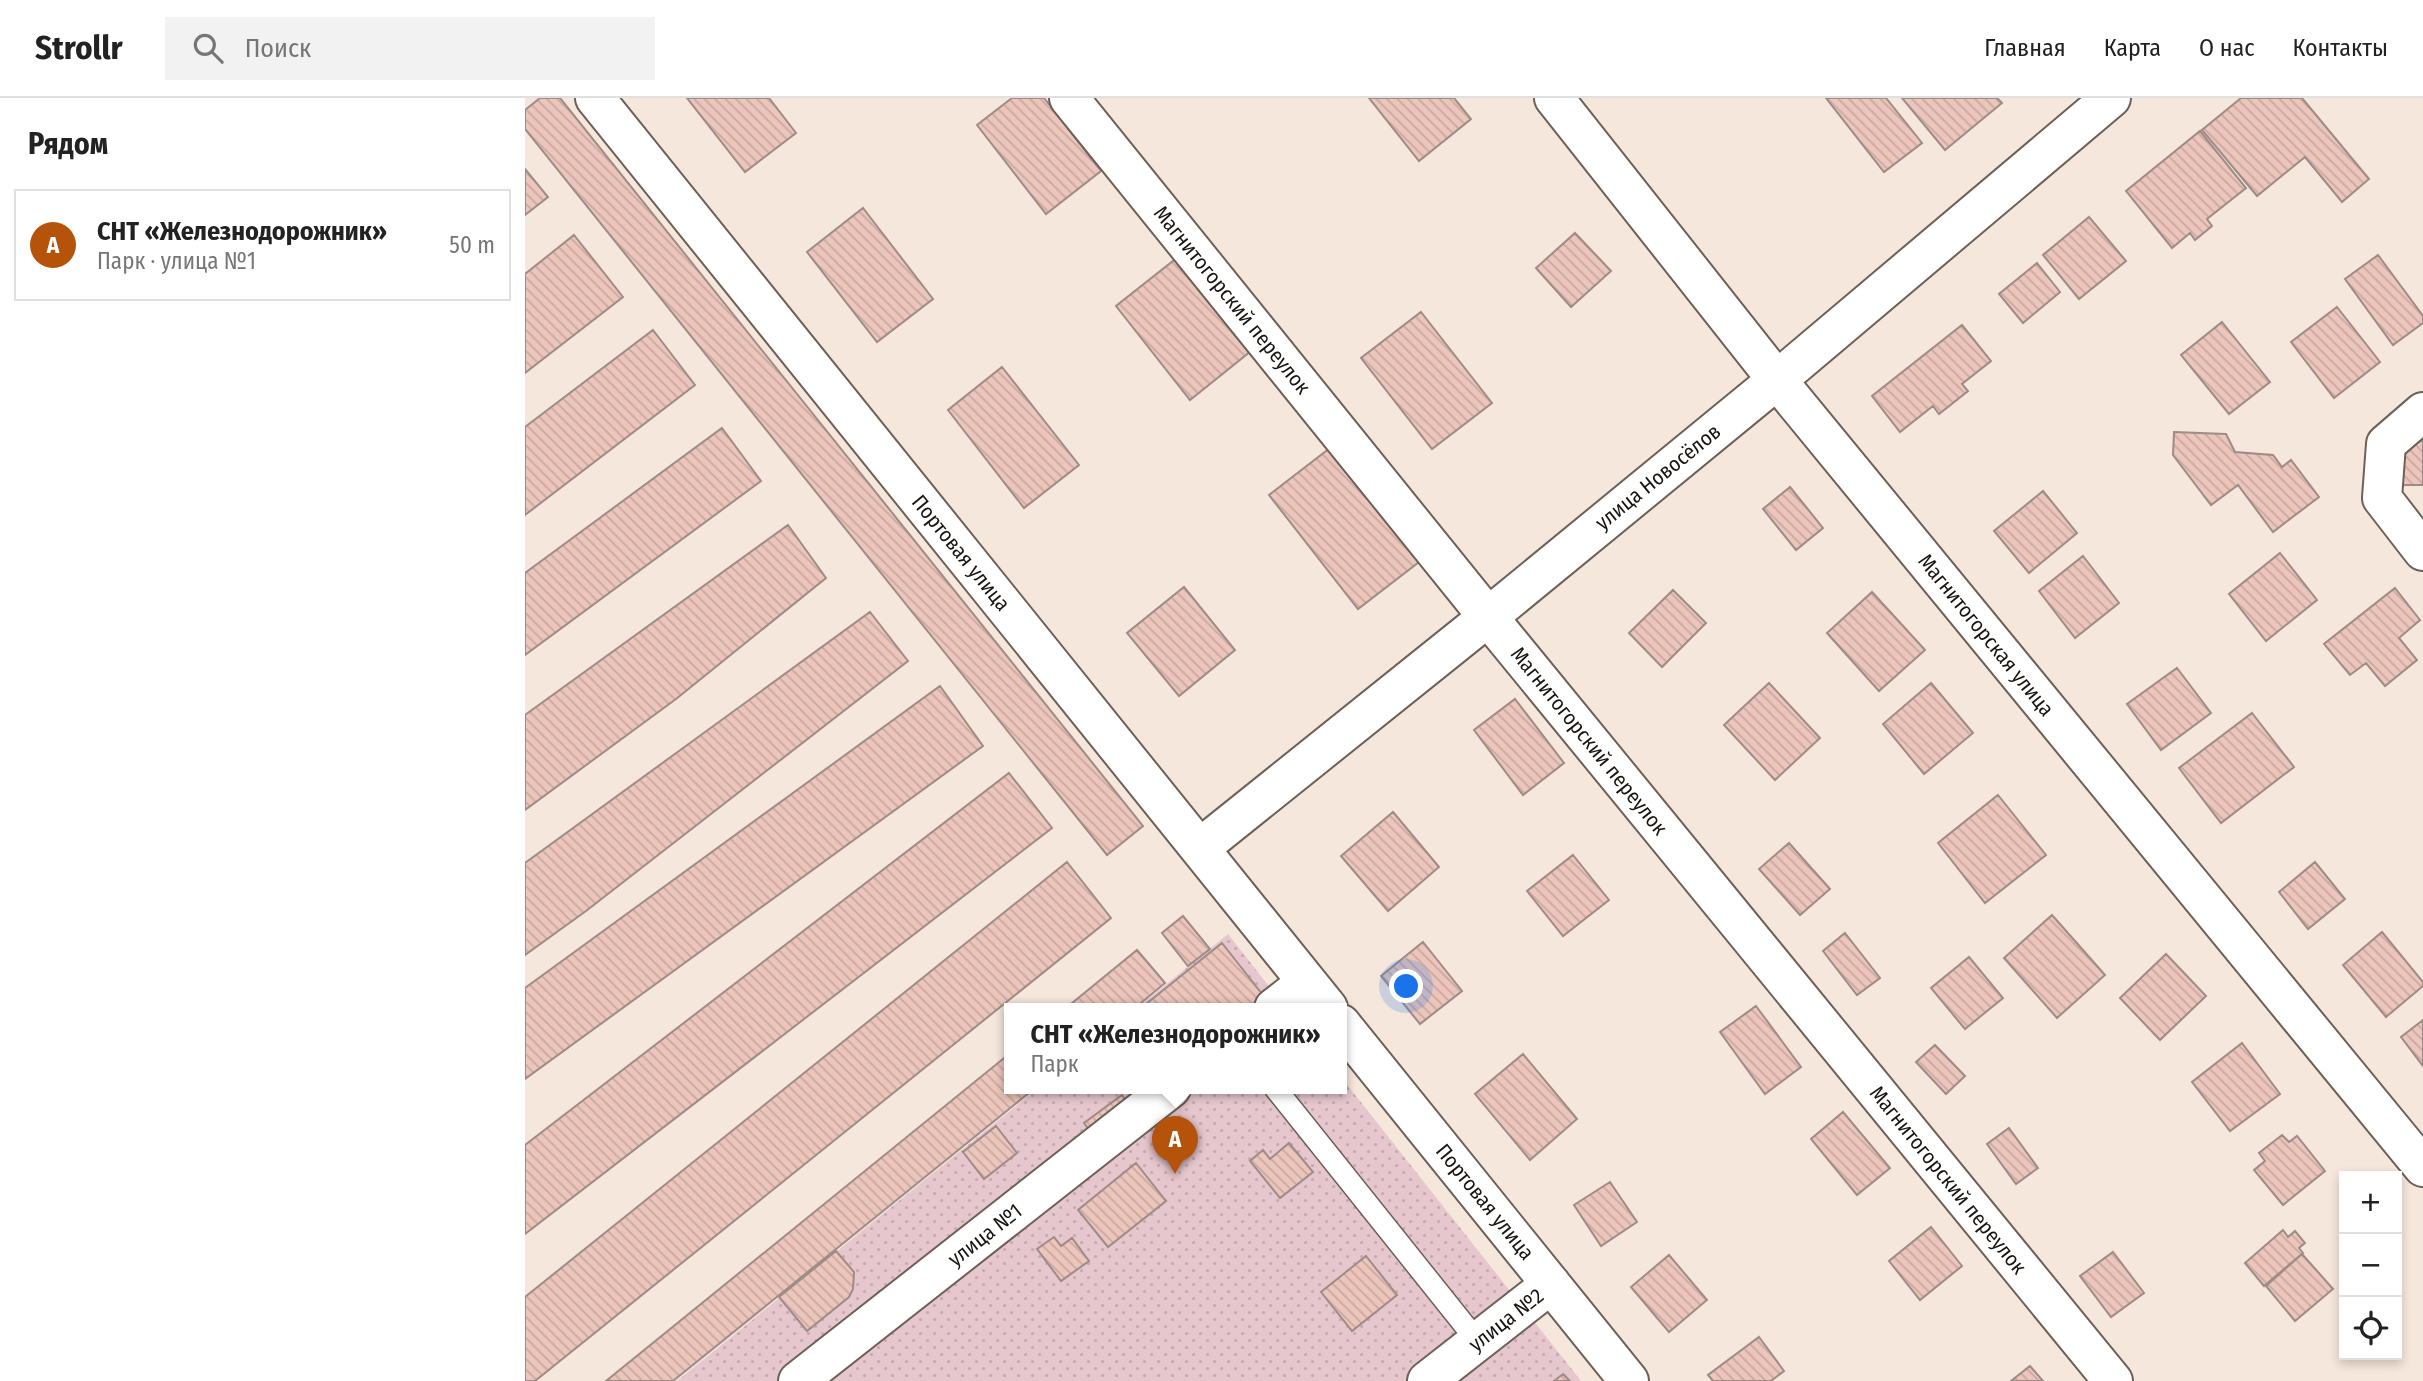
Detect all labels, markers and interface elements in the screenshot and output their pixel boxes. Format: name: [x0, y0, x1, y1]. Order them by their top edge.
search box: [165, 17, 655, 80]
text: Strollr: [35, 28, 123, 68]
icon: search: [189, 29, 227, 67]
text: Поиск: [245, 33, 311, 64]
text: Главная: [1984, 34, 2066, 62]
text: Карта: [2104, 34, 2161, 62]
text: О нас: [2199, 34, 2254, 62]
text: Контакты: [2292, 34, 2388, 62]
text: Рядом: [28, 126, 108, 162]
street label: Магнитогорский переулок: [1148, 201, 1316, 400]
text: СНТ «Железнодорожник»: [97, 216, 387, 247]
text: A: [47, 231, 59, 259]
text: 50 m: [449, 231, 495, 259]
text: Парк · улица №1: [97, 247, 256, 275]
street label: улица Новосёлов: [1590, 418, 1726, 536]
street label: Портовая улица: [906, 490, 1016, 616]
street label: Магнитогорская улица: [1913, 549, 2059, 721]
street label: Магнитогорский переулок: [1505, 642, 1673, 841]
your location: [1389, 969, 1423, 1003]
popup: [1004, 1003, 1347, 1094]
text: СНТ «Железнодорожник»: [1030, 1019, 1321, 1050]
text: Парк: [1030, 1050, 1079, 1078]
street label: Магнитогорский переулок: [1864, 1081, 2032, 1280]
pin: A: [1152, 1116, 1198, 1174]
street label: Портовая улица: [1430, 1139, 1540, 1265]
map controls: [2339, 1171, 2402, 1360]
button: +: [2339, 1171, 2402, 1234]
street label: улица №1: [943, 1198, 1027, 1272]
button: −: [2339, 1234, 2402, 1297]
street label: улица №2: [1463, 1283, 1549, 1357]
button: locate: [2339, 1297, 2402, 1360]

